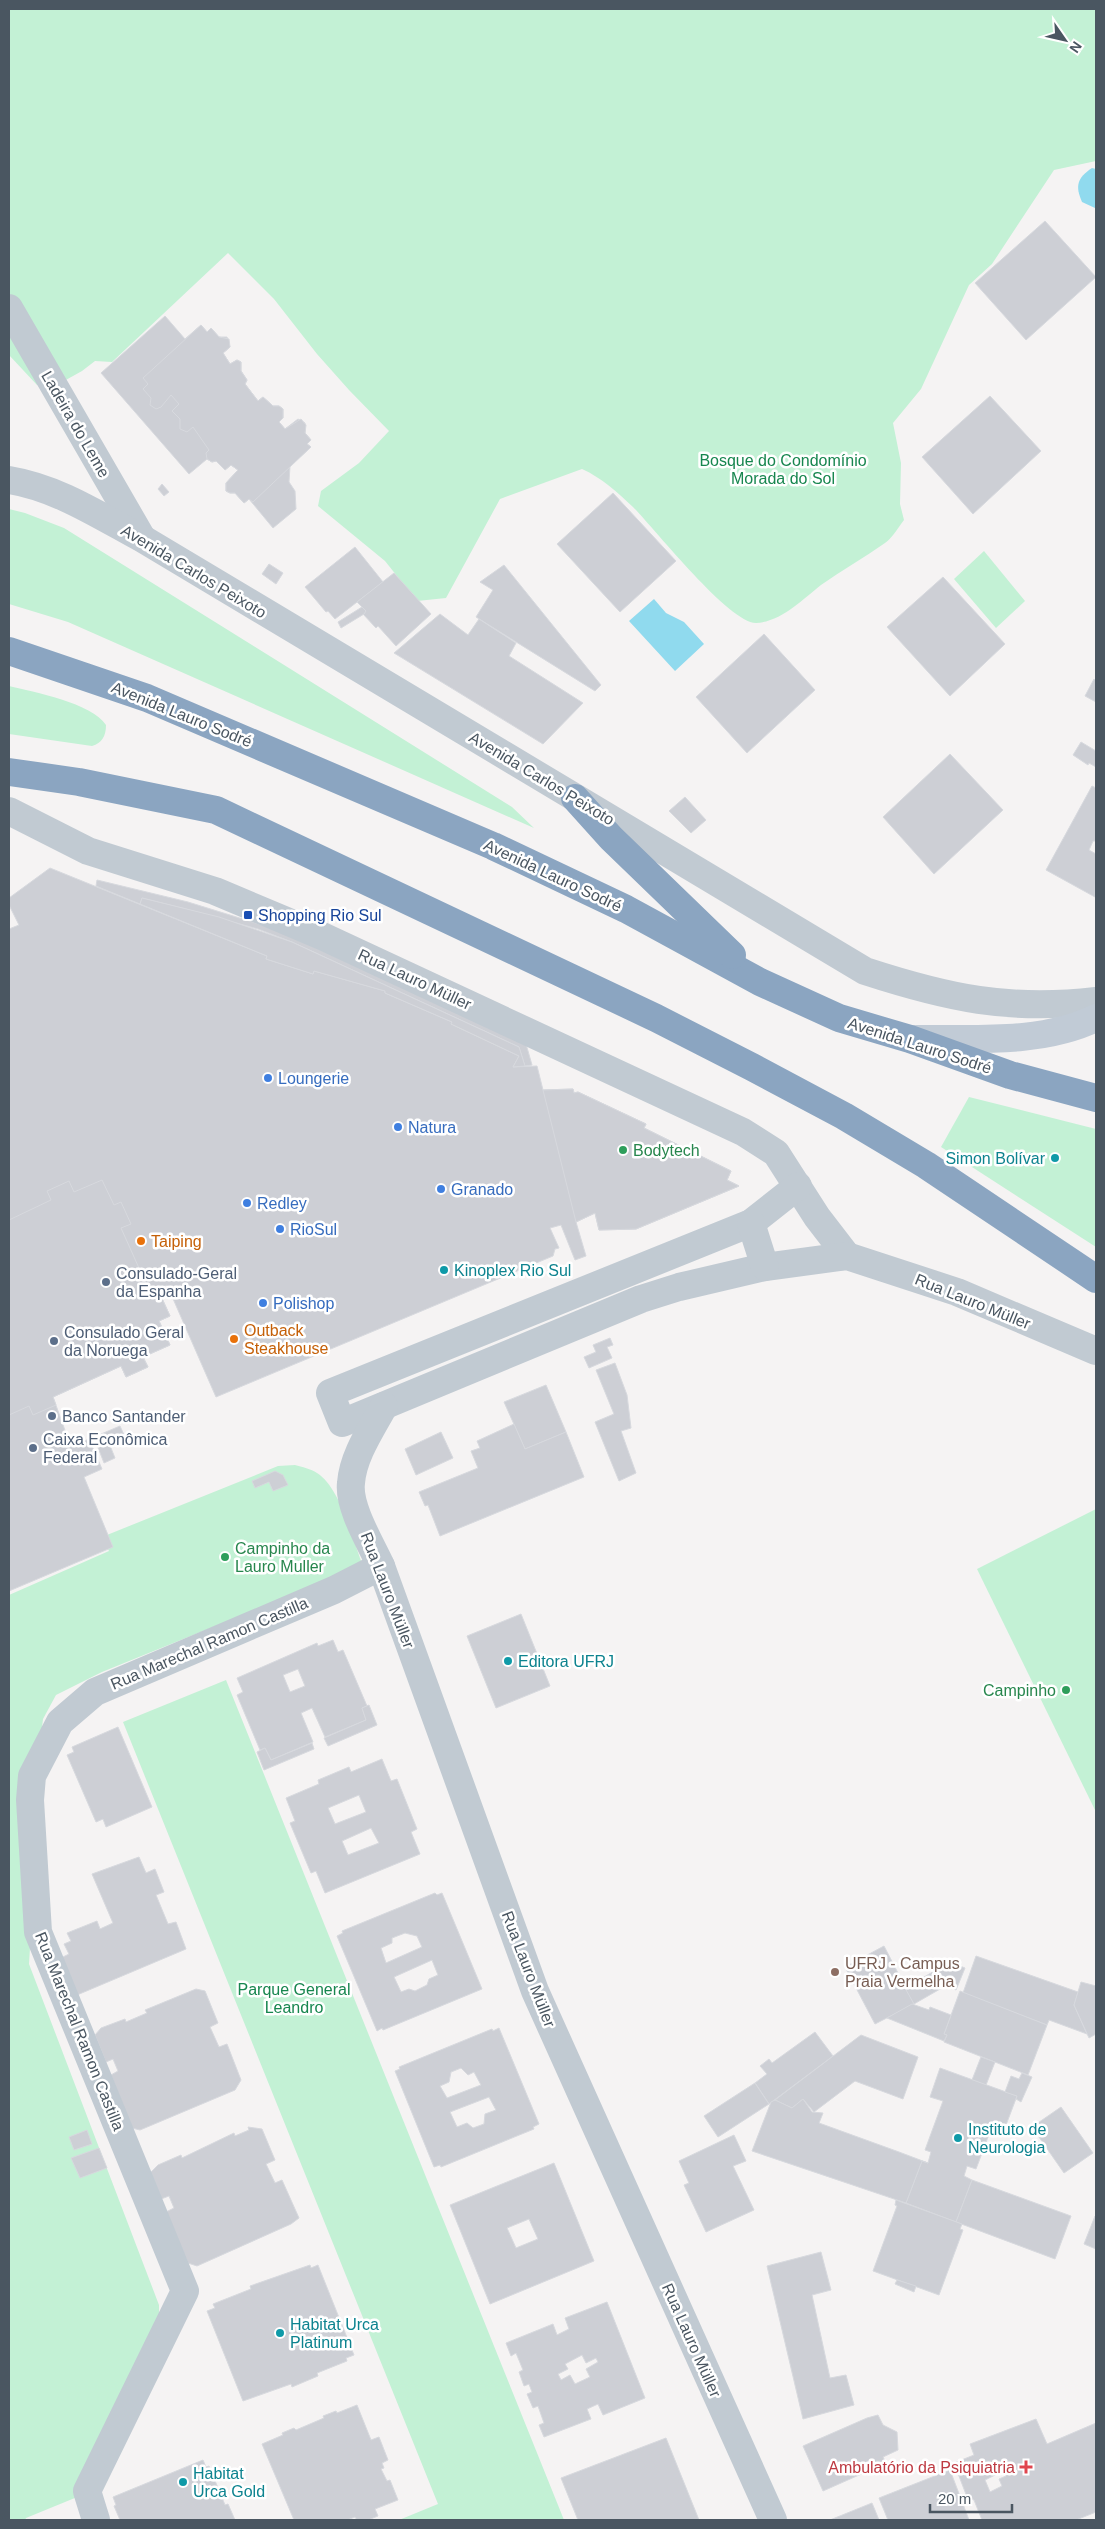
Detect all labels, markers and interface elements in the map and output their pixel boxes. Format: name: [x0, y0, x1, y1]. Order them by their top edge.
north arrow: [1040, 15, 1090, 65]
text: N: [1066, 39, 1085, 56]
street label: Ladeira do Leme: [38, 368, 113, 481]
park label: Bosque do Condomínio Morada do Sol: [699, 452, 867, 487]
street label: Avenida Carlos Peixoto: [118, 521, 269, 622]
street label: Avenida Lauro Sodré: [109, 678, 255, 750]
street label: Avenida Carlos Peixoto: [466, 728, 617, 829]
street label: Avenida Lauro Sodré: [481, 836, 624, 915]
place label: Shopping Rio Sul: [258, 907, 382, 924]
marker: Shopping Rio Sul: [242, 909, 254, 921]
street label: Rua Lauro Müller: [356, 946, 475, 1013]
street label: Avenida Lauro Sodré: [846, 1014, 994, 1077]
place label: Loungerie: [278, 1070, 349, 1087]
marker: Loungerie: [262, 1072, 274, 1084]
place label: Natura: [408, 1119, 456, 1136]
marker: Natura: [392, 1121, 404, 1133]
place label: Bodytech: [633, 1142, 700, 1159]
marker: Bodytech: [617, 1144, 629, 1156]
place label: Simon Bolívar: [945, 1150, 1046, 1167]
marker: Simon Bolívar: [1049, 1152, 1061, 1164]
place label: Granado: [451, 1181, 513, 1198]
marker: Granado: [435, 1183, 447, 1195]
place label: Redley: [257, 1195, 307, 1212]
marker: Redley: [241, 1197, 253, 1209]
place label: RioSul: [290, 1221, 337, 1238]
marker: RioSul: [274, 1223, 286, 1235]
place label: Taiping: [151, 1233, 202, 1250]
marker: Taiping: [135, 1235, 147, 1247]
place label: Kinoplex Rio Sul: [454, 1262, 571, 1279]
marker: Kinoplex Rio Sul: [438, 1264, 450, 1276]
place label: Consulado-Geral da Espanha: [116, 1265, 237, 1300]
street label: Rua Lauro Müller: [913, 1271, 1034, 1333]
marker: Consulado-Geral da Espanha: [100, 1276, 112, 1288]
place label: Polishop: [273, 1295, 334, 1312]
marker: Polishop: [257, 1297, 269, 1309]
place label: Outback Steakhouse: [244, 1322, 329, 1357]
place label: Consulado Geral da Noruega: [64, 1324, 184, 1359]
marker: Outback Steakhouse: [228, 1333, 240, 1345]
marker: Consulado Geral da Noruega: [48, 1335, 60, 1347]
place label: Banco Santander: [62, 1408, 186, 1425]
marker: Banco Santander: [46, 1410, 58, 1422]
place label: Caixa Econômica Federal: [43, 1431, 168, 1466]
marker: Caixa Econômica Federal: [27, 1442, 39, 1454]
street label: Rua Lauro Müller: [358, 1530, 418, 1651]
place label: Campinho da Lauro Muller: [235, 1540, 330, 1575]
marker: Campinho da Lauro Muller: [219, 1551, 231, 1563]
street label: Rua Marechal Ramon Castilla: [108, 1594, 310, 1693]
place label: Editora UFRJ: [518, 1653, 614, 1670]
marker: Editora UFRJ: [502, 1655, 514, 1667]
place label: Campinho: [983, 1682, 1056, 1699]
marker: Campinho: [1060, 1684, 1072, 1696]
street label: Rua Lauro Müller: [499, 1909, 559, 2030]
street label: Rua Marechal Ramon Castilla: [32, 1929, 127, 2133]
place label: UFRJ - Campus Praia Vermelha: [845, 1955, 960, 1990]
marker: UFRJ - Campus Praia Vermelha: [829, 1966, 841, 1978]
park label: Parque General Leandro: [238, 1981, 350, 2016]
place label: Instituto de Neurologia: [968, 2121, 1046, 2156]
marker: Instituto de Neurologia: [952, 2132, 964, 2144]
street label: Rua Lauro Müller: [659, 2281, 725, 2400]
place label: Habitat Urca Platinum: [290, 2316, 379, 2351]
marker: Habitat Urca Platinum: [274, 2327, 286, 2339]
place label: Ambulatório da Psiquiatria: [828, 2459, 1015, 2476]
marker: Ambulatório da Psiquiatria: [1019, 2460, 1033, 2474]
place label: Habitat Urca Gold: [193, 2465, 265, 2500]
marker: Habitat Urca Gold: [177, 2476, 189, 2488]
scale bar: [930, 2482, 1012, 2514]
text: 20 m: [938, 2490, 971, 2507]

